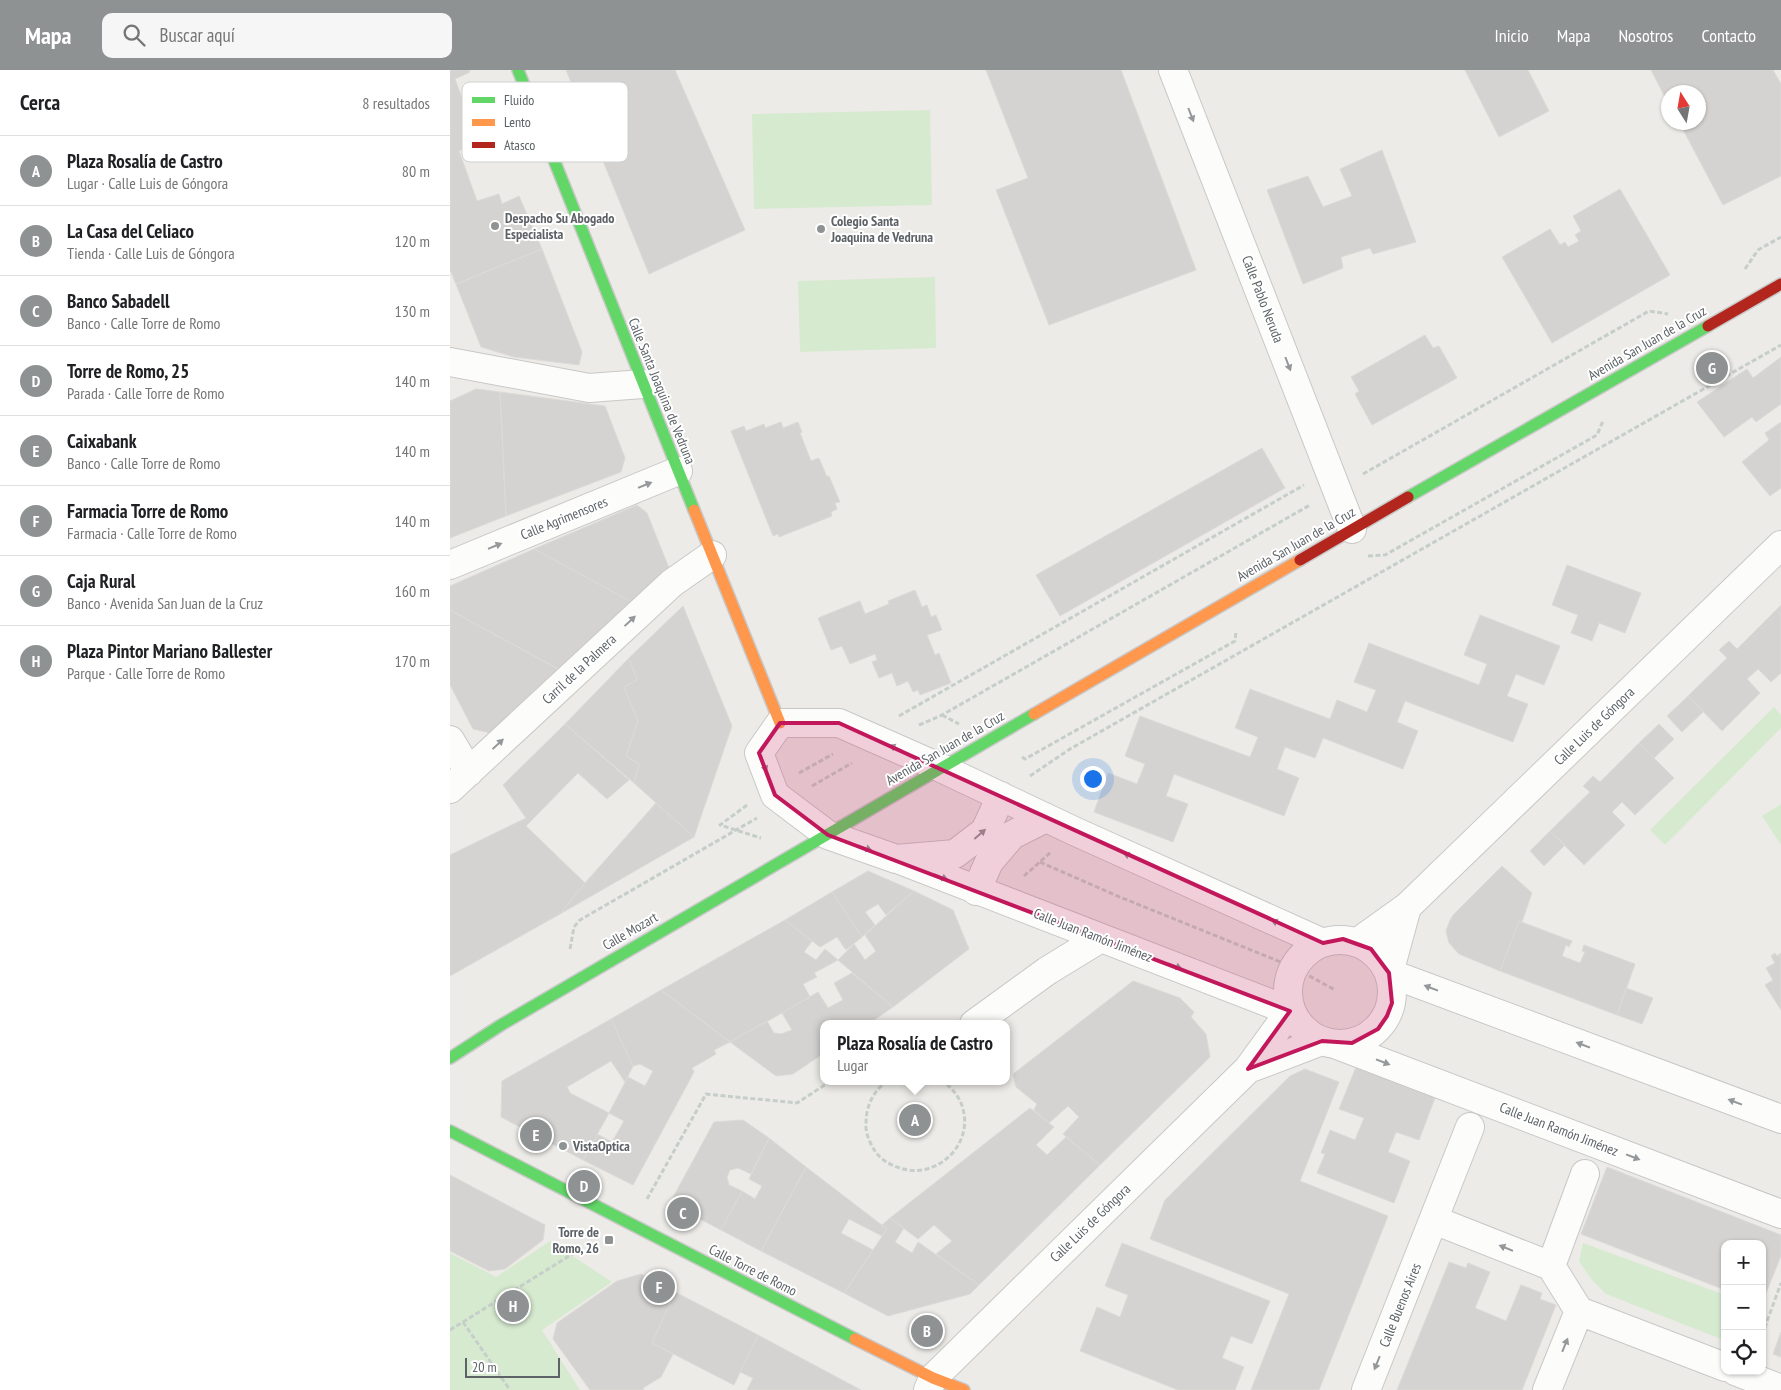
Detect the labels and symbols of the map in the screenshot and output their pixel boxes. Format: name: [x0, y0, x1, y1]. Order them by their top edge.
legend: [462, 82, 628, 162]
north arrow: [1661, 85, 1706, 130]
text: Fluido: [504, 91, 534, 109]
one-way arrow: [1187, 108, 1195, 123]
text: Lento: [504, 113, 531, 131]
text: Atasco: [504, 136, 535, 154]
place label: Despacho Su Abogado Especialista: [505, 209, 614, 243]
place label: Colegio Santa Joaquina de Vedruna: [830, 212, 933, 246]
marker: Despacho Su Abogado Especialista: [489, 220, 501, 232]
marker: Colegio Santa Joaquina de Vedruna: [815, 223, 827, 235]
street label: Calle Pablo Neruda: [1238, 253, 1288, 345]
street label: Avenida San Juan de la Cruz: [1585, 302, 1709, 384]
street label: Calle Santa Joaquina de Vedruna: [624, 315, 700, 467]
pin: G: [1696, 349, 1728, 387]
one-way arrow: [1285, 357, 1293, 372]
one-way arrow: [638, 480, 653, 488]
street label: Calle Agrimensores: [518, 492, 610, 544]
street label: Avenida San Juan de la Cruz: [1234, 503, 1358, 585]
one-way arrow: [488, 542, 502, 550]
one-way arrow: [624, 615, 636, 627]
street label: Carril de la Palmera: [538, 630, 620, 708]
street label: Calle Luis de Góngora: [1550, 683, 1638, 769]
street label: Avenida San Juan de la Cruz: [883, 707, 1007, 789]
one-way arrow: [492, 738, 504, 750]
one-way arrow: [889, 743, 903, 751]
one-way arrow: [761, 757, 768, 772]
your location: [1080, 766, 1106, 792]
one-way arrow: [973, 829, 986, 840]
one-way arrow: [858, 845, 873, 852]
one-way arrow: [1123, 852, 1137, 860]
one-way arrow: [934, 873, 949, 881]
street label: Calle Juan Ramón Jiménez: [1031, 904, 1155, 966]
street label: Calle Mozart: [599, 908, 661, 954]
one-way arrow: [1271, 918, 1285, 926]
one-way arrow: [1168, 962, 1183, 970]
one-way arrow: [1423, 984, 1438, 992]
one-way arrow: [1575, 1041, 1590, 1049]
one-way arrow: [1376, 1058, 1391, 1066]
street label: Calle Juan Ramón Jiménez: [1497, 1098, 1621, 1160]
one-way arrow: [1728, 1098, 1743, 1105]
pin: A: [899, 1101, 931, 1139]
pin: E: [520, 1116, 552, 1154]
place label: VistaOptica: [572, 1137, 630, 1155]
marker: VistaOptica: [557, 1140, 569, 1152]
one-way arrow: [1626, 1154, 1640, 1162]
pin: D: [568, 1167, 600, 1205]
street label: Calle Luis de Góngora: [1046, 1180, 1134, 1266]
pin: C: [667, 1194, 699, 1232]
place label: Torre de Romo, 26: [552, 1223, 599, 1257]
marker: Torre de Romo, 26: [603, 1234, 615, 1246]
street label: Calle Torre de Romo: [706, 1240, 800, 1300]
one-way arrow: [1499, 1244, 1513, 1252]
street label: Calle Buenos Aires: [1375, 1260, 1425, 1350]
pin: F: [643, 1268, 675, 1306]
pin: H: [497, 1287, 529, 1325]
pin: B: [911, 1312, 943, 1350]
one-way arrow: [1561, 1337, 1569, 1352]
scale bar: [465, 1355, 560, 1378]
one-way arrow: [1373, 1355, 1380, 1370]

